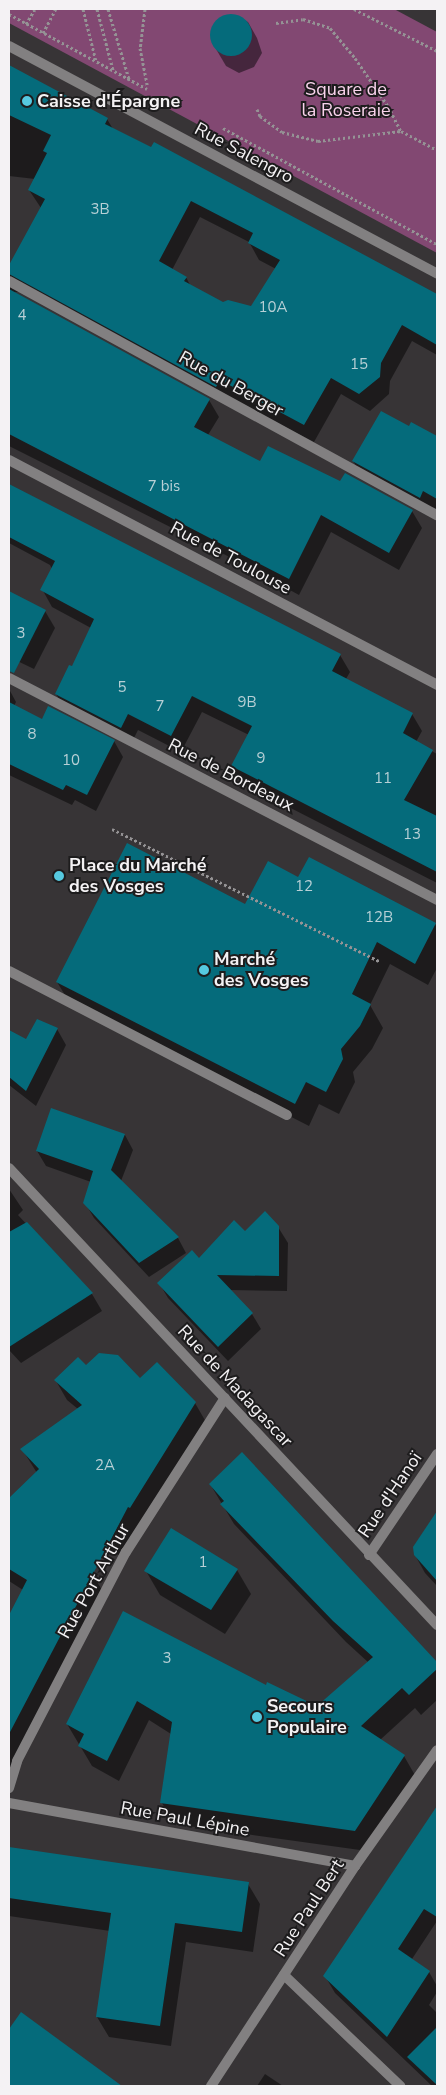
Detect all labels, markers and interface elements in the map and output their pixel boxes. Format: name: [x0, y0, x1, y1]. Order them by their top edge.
park label: Square de la Roseraie: [301, 79, 391, 122]
place label: Caisse d'Épargne: [37, 90, 180, 112]
marker: Caisse d'Épargne: [21, 95, 33, 107]
street label: Rue Salengro: [191, 118, 297, 188]
house number: 3B: [90, 201, 110, 219]
house number: 10A: [259, 299, 287, 317]
house number: 4: [18, 307, 26, 325]
street label: Rue du Berger: [175, 346, 287, 422]
house number: 15: [350, 356, 368, 374]
house number: 7 bis: [148, 478, 180, 496]
street label: Rue de Toulouse: [167, 517, 295, 599]
house number: 3: [17, 625, 25, 643]
house number: 5: [118, 679, 126, 697]
house number: 9B: [237, 694, 257, 712]
house number: 7: [156, 698, 164, 716]
house number: 8: [28, 726, 36, 744]
street label: Rue de Bordeaux: [164, 734, 298, 816]
house number: 9: [257, 750, 265, 768]
house number: 10: [62, 752, 80, 770]
house number: 11: [374, 770, 392, 788]
house number: 13: [403, 826, 421, 844]
place label: Place du Marché des Vosges: [69, 855, 207, 898]
marker: Place du Marché des Vosges: [53, 870, 65, 882]
house number: 12: [295, 878, 313, 896]
house number: 12B: [365, 909, 393, 927]
place label: Marché des Vosges: [214, 949, 308, 992]
marker: Marché des Vosges: [198, 964, 210, 976]
street label: Rue de Madagascar: [173, 1320, 297, 1452]
street label: Rue d'Hanoï: [354, 1448, 426, 1542]
house number: 2A: [95, 1457, 115, 1475]
street label: Rue Port Arthur: [53, 1520, 135, 1642]
house number: 1: [199, 1554, 207, 1572]
house number: 3: [163, 1650, 171, 1668]
place label: Secours Populaire: [267, 1696, 347, 1738]
marker: Secours Populaire: [251, 1711, 263, 1723]
street label: Rue Paul Lépine: [119, 1797, 251, 1841]
street label: Rue Paul Bert: [269, 1855, 349, 1961]

